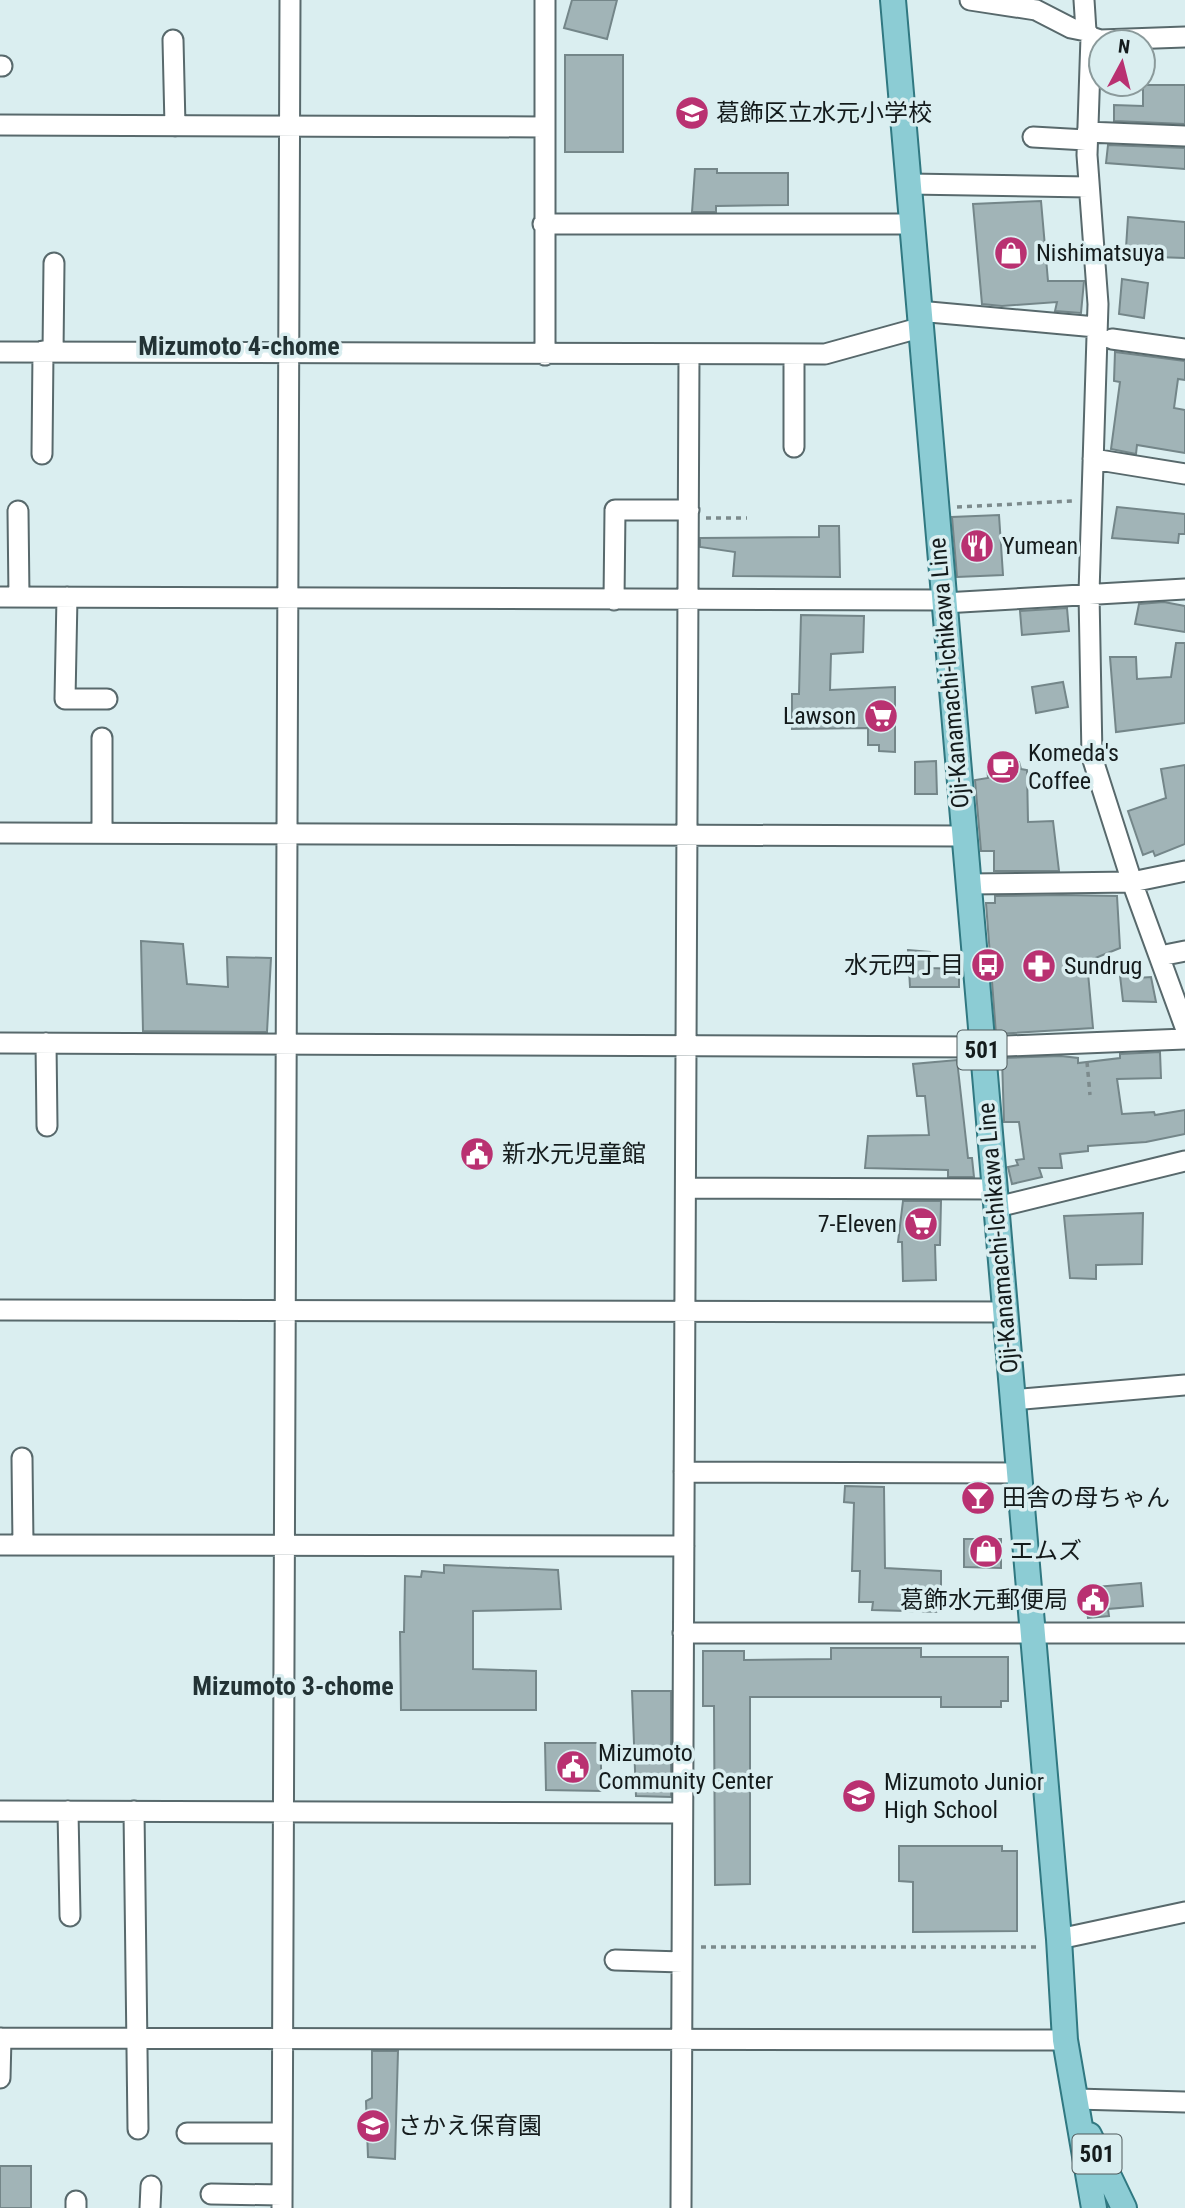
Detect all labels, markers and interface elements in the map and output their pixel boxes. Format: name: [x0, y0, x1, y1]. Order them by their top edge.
north arrow: [1087, 28, 1157, 98]
text: N: [1117, 34, 1131, 59]
school or university icon: 葛飾区立水元小学校: [673, 94, 711, 132]
place label: 葛飾区立水元小学校: [716, 99, 932, 127]
shop icon: Nishimatsuya: [992, 234, 1030, 272]
place label: Nishimatsuya: [1036, 239, 1165, 267]
district label: Mizumoto 4-chome: [138, 331, 340, 361]
restaurant icon: Yumean: [958, 527, 996, 565]
place label: Yumean: [1002, 532, 1078, 560]
street label: Oji-Kanamachi-Ichikawa Line: [923, 537, 975, 809]
supermarket icon: Lawson: [862, 697, 900, 735]
place label: Lawson: [783, 702, 856, 730]
place label: Komeda's Coffee: [1028, 739, 1119, 795]
cafe icon: Komeda's Coffee: [984, 748, 1022, 786]
bus stop icon: 水元四丁目: [969, 946, 1007, 984]
pharmacy icon: Sundrug: [1020, 947, 1058, 985]
place label: 水元四丁目: [844, 951, 964, 979]
place label: Sundrug: [1064, 952, 1142, 980]
road number: 501: [958, 1030, 1006, 1070]
street label: Oji-Kanamachi-Ichikawa Line: [972, 1102, 1024, 1374]
public building icon: 新水元児童館: [458, 1135, 496, 1173]
place label: 新水元児童館: [502, 1140, 646, 1168]
supermarket icon: 7-Eleven: [902, 1205, 940, 1243]
place label: 7-Eleven: [818, 1210, 897, 1238]
bar icon: 田舎の母ちゃん: [959, 1479, 997, 1517]
place label: 田舎の母ちゃん: [1002, 1484, 1170, 1512]
shop icon: エムズ: [967, 1532, 1005, 1570]
place label: エムズ: [1010, 1537, 1082, 1565]
public building icon: 葛飾水元郵便局: [1074, 1581, 1112, 1619]
place label: 葛飾水元郵便局: [900, 1586, 1068, 1614]
district label: Mizumoto 3-chome: [192, 1671, 394, 1701]
place label: Mizumoto Community Center: [598, 1739, 773, 1795]
public building icon: Mizumoto Community Center: [554, 1748, 592, 1786]
place label: Mizumoto Junior High School: [884, 1768, 1044, 1824]
school or university icon: Mizumoto Junior High School: [840, 1777, 878, 1815]
school or university icon: さかえ保育園: [354, 2107, 392, 2145]
place label: さかえ保育園: [398, 2112, 542, 2140]
road number: 501: [1072, 2134, 1122, 2174]

